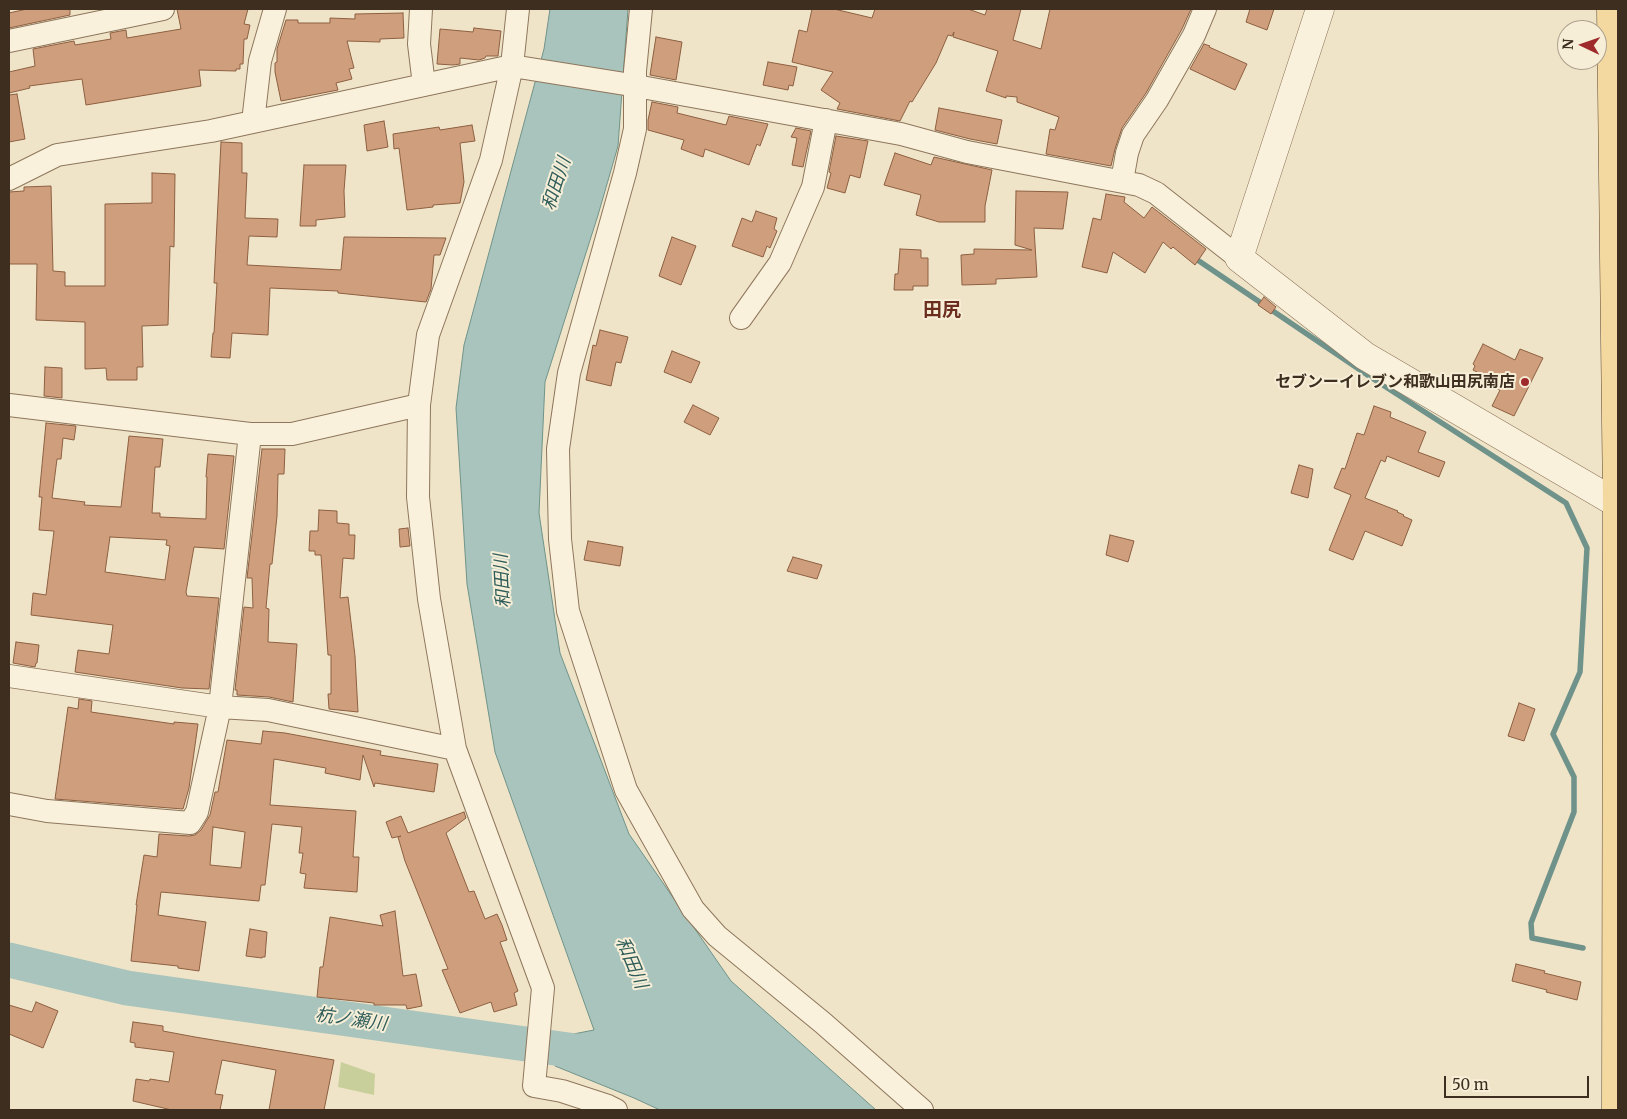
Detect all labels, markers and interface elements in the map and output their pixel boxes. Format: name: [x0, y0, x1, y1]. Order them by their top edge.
north arrow: [1557, 20, 1607, 70]
text: N: [1559, 38, 1577, 50]
water label: 和田川: [538, 155, 576, 213]
district label: 田尻: [923, 300, 961, 322]
place label: セブンーイレブン和歌山田尻南店: [1275, 372, 1515, 392]
marker: セブンーイレブン和歌山田尻南店: [1519, 376, 1531, 388]
water label: 和田川: [491, 553, 515, 609]
water label: 和田川: [611, 934, 651, 992]
water label: 杭ノ瀬川: [314, 1004, 388, 1036]
scale bar: [1447, 1066, 1592, 1098]
text: 50 m: [1452, 1075, 1489, 1094]

